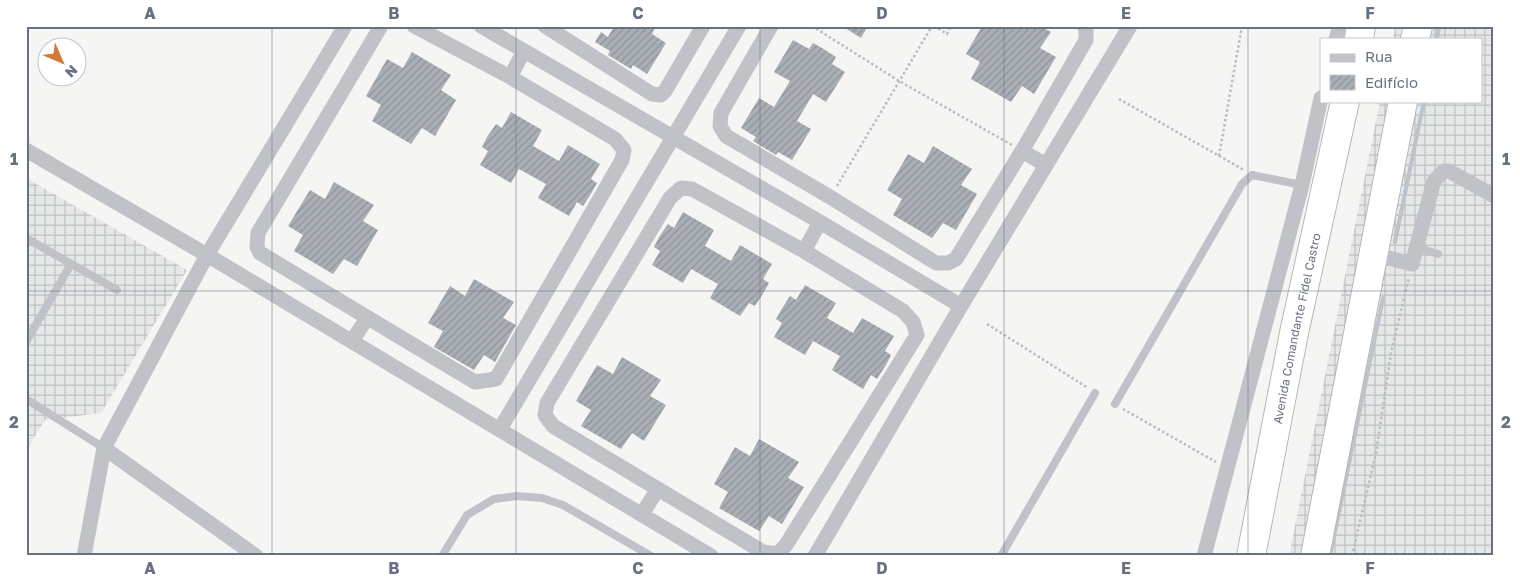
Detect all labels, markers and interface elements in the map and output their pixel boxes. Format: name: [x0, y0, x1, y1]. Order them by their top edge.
text: A: [144, 3, 156, 23]
text: B: [388, 3, 400, 23]
text: C: [632, 3, 644, 23]
text: D: [876, 3, 888, 23]
text: E: [1121, 3, 1131, 23]
text: F: [1365, 3, 1375, 23]
north arrow: [38, 38, 88, 88]
legend: [1320, 38, 1482, 102]
text: Rua: [1365, 47, 1392, 65]
text: N: [62, 62, 81, 81]
text: Edifício: [1365, 73, 1418, 91]
text: 1: [10, 149, 18, 169]
text: 1: [1502, 149, 1510, 169]
street label: Avenida Comandante Fidel Castro: [1269, 232, 1323, 425]
text: 2: [9, 412, 19, 432]
text: 2: [1501, 412, 1511, 432]
text: A: [144, 558, 156, 578]
text: B: [388, 558, 400, 578]
text: C: [632, 558, 644, 578]
text: D: [876, 558, 888, 578]
text: E: [1121, 558, 1131, 578]
text: F: [1365, 558, 1375, 578]

